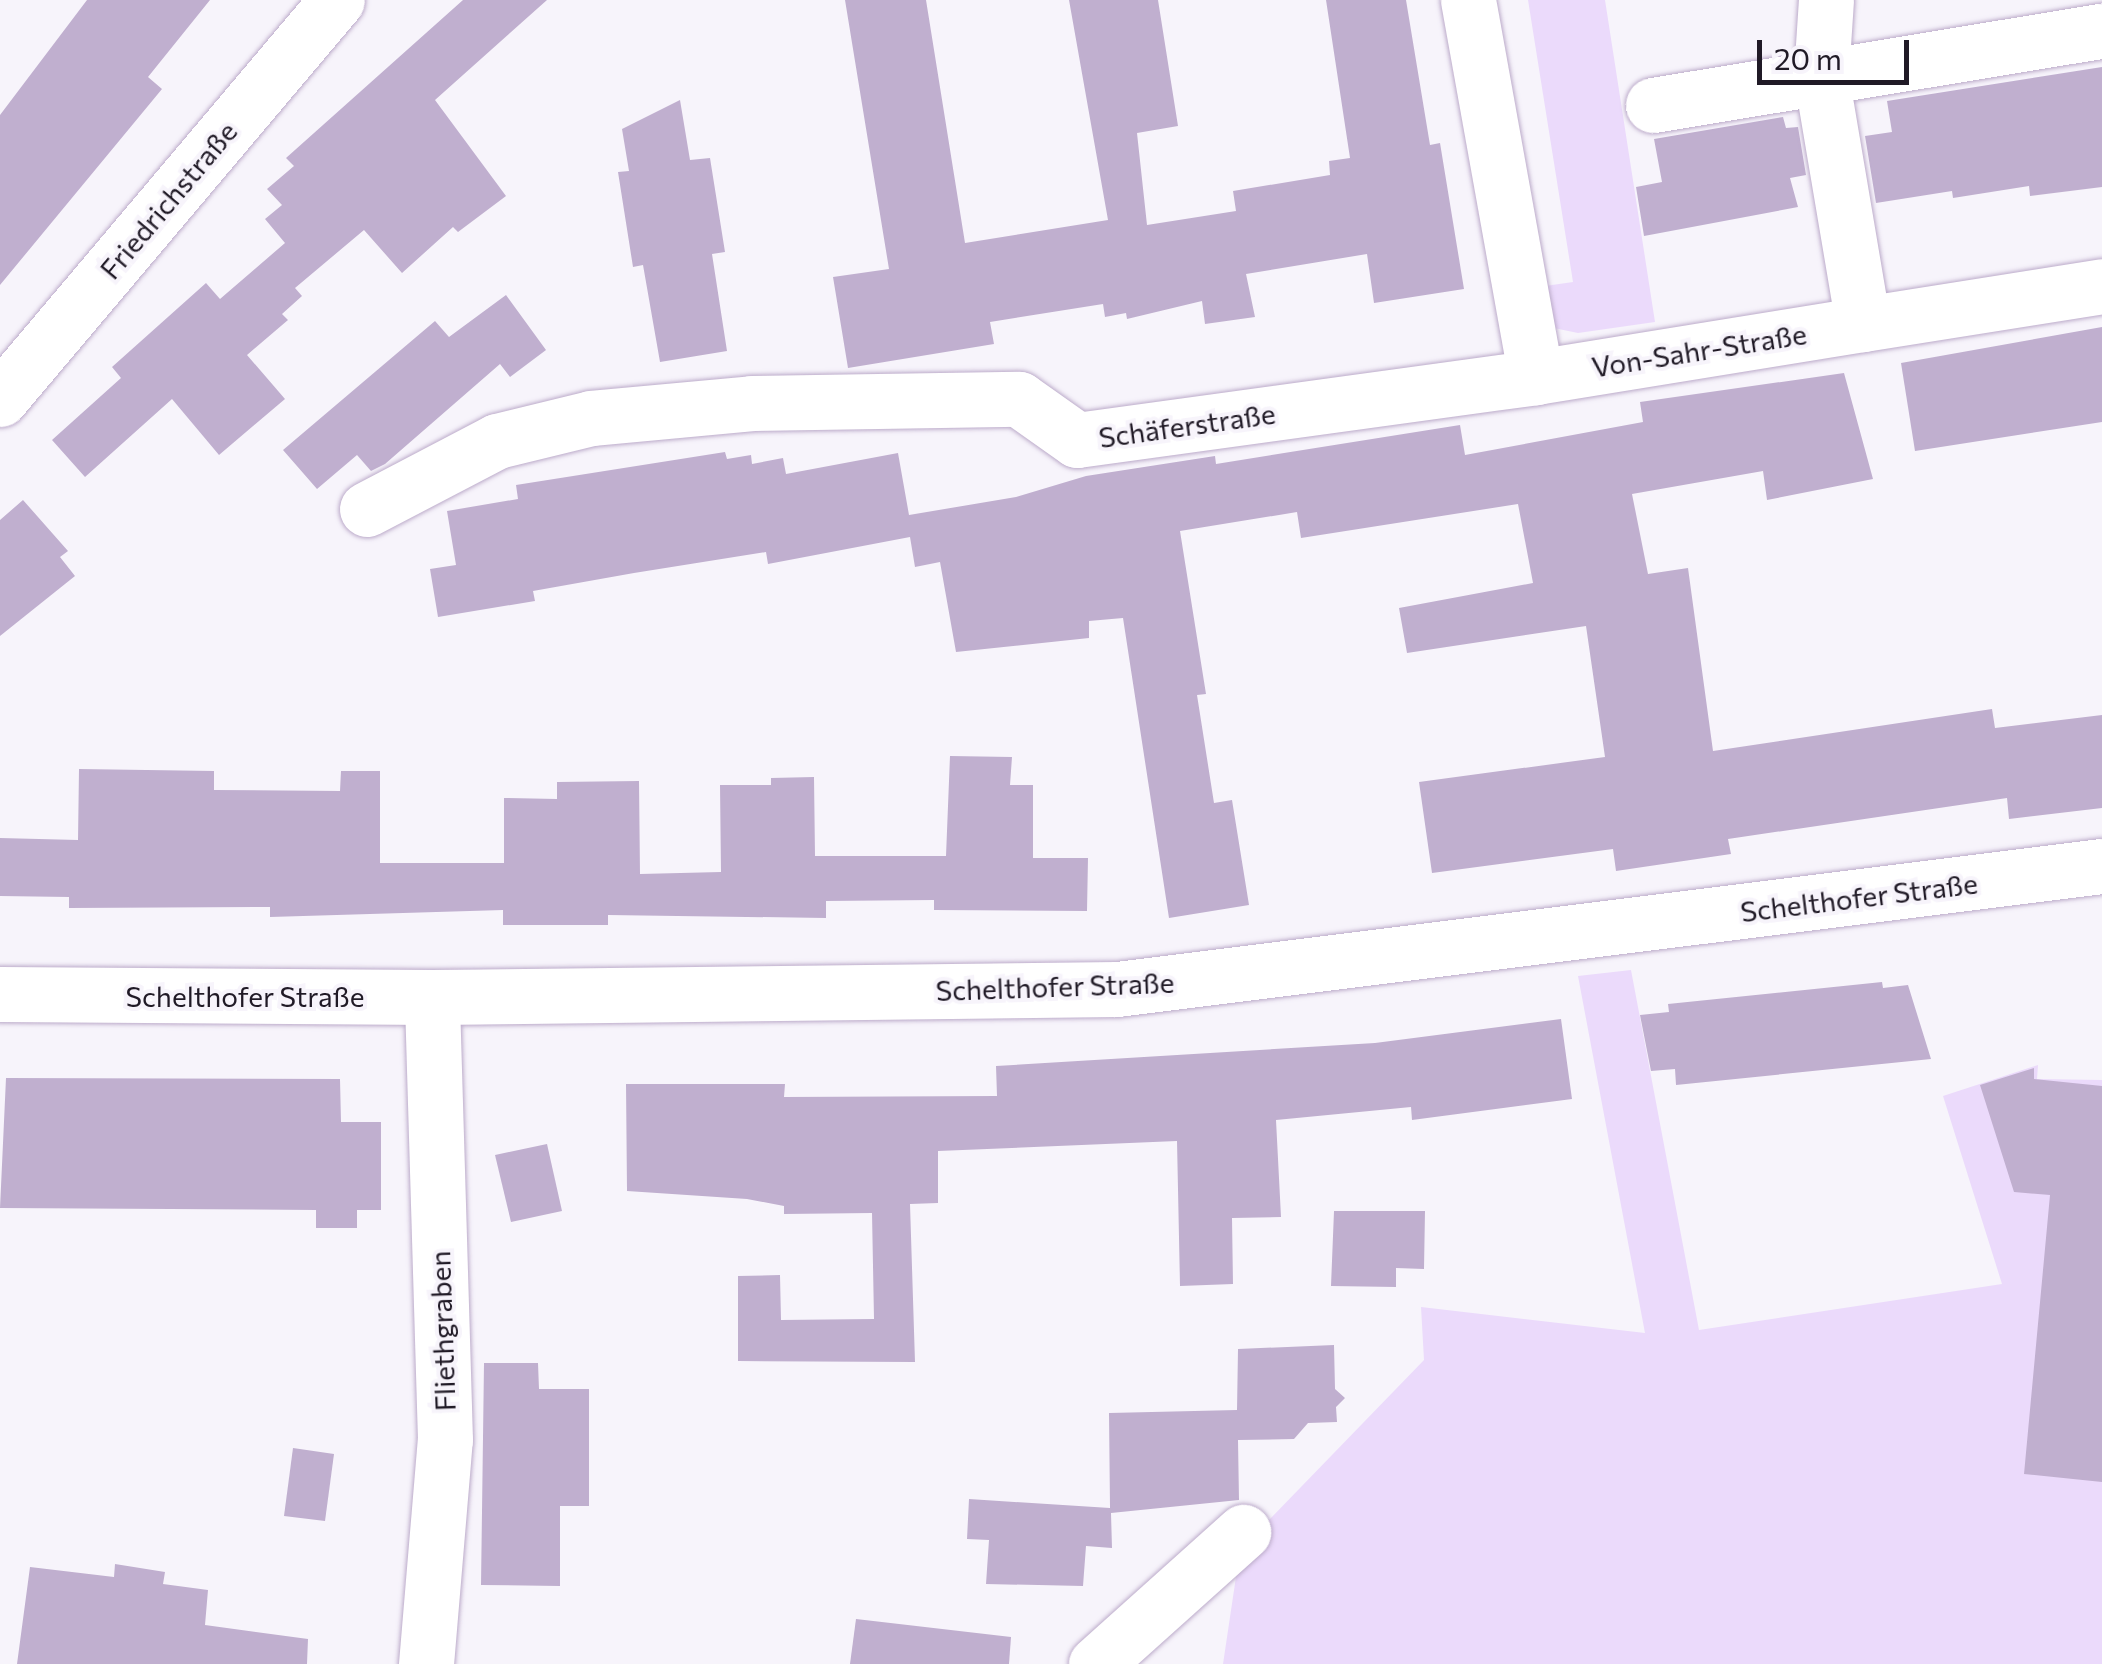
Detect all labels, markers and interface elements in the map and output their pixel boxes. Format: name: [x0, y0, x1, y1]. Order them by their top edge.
scale bar: [1762, 20, 1914, 82]
text: 20 m: [1774, 39, 1842, 76]
street label: Friedrichstraße: [93, 115, 243, 285]
street label: Von-Sahr-Straße: [1589, 316, 1809, 384]
street label: Schäferstraße: [1096, 396, 1278, 454]
street label: Schelthofer Straße: [1738, 866, 1980, 928]
street label: Schelthofer Straße: [935, 965, 1175, 1007]
street label: Schelthofer Straße: [126, 979, 364, 1013]
street label: Fliethgraben: [422, 1250, 462, 1412]

